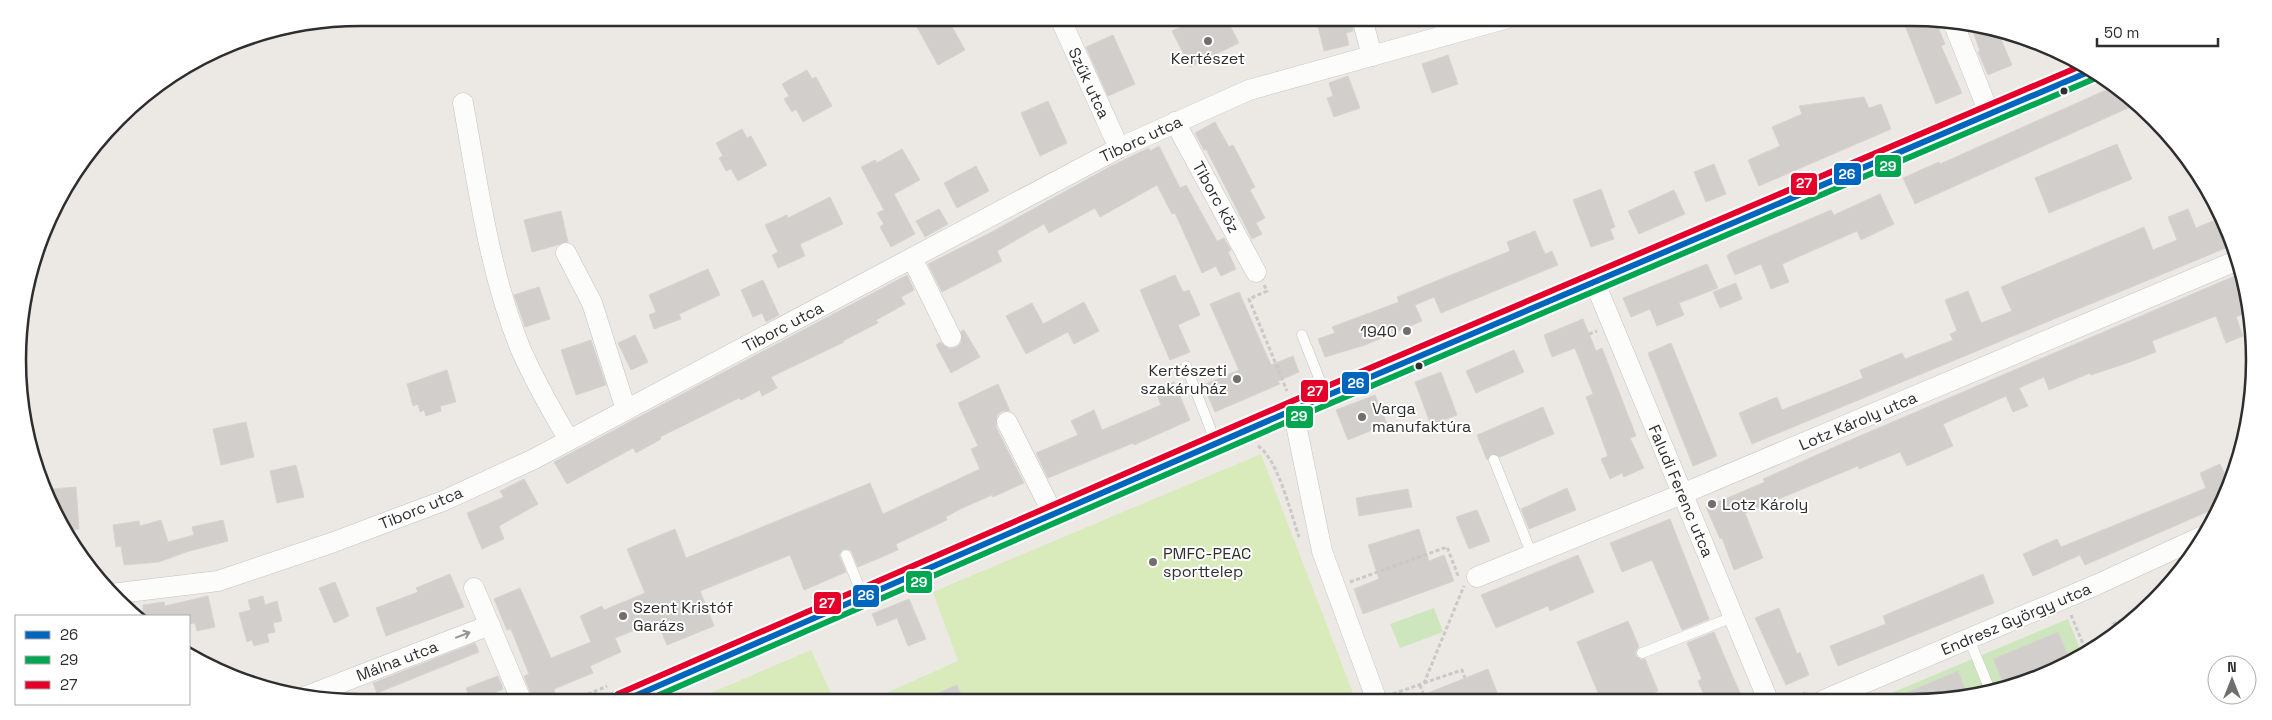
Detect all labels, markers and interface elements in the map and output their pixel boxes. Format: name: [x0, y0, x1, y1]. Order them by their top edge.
scale bar: [2097, 15, 2218, 47]
text: 50 m: [2104, 23, 2139, 42]
marker: Kertészet: [1202, 35, 1214, 47]
street label: Szűk utca: [1063, 44, 1115, 122]
place label: Kertészet: [1171, 48, 1245, 69]
unlabelled marker: [2059, 86, 2069, 96]
street label: Tiborc utca: [1096, 111, 1186, 167]
line badge: 29: [1874, 154, 1902, 178]
street label: Tiborc köz: [1188, 157, 1244, 237]
text: 29: [1880, 157, 1896, 175]
line badge: 26: [1833, 162, 1862, 186]
text: 26: [1839, 165, 1856, 183]
line badge: 27: [1790, 172, 1818, 196]
text: 27: [1796, 174, 1812, 192]
street label: Tiborc utca: [739, 297, 827, 357]
place label: 1940: [1360, 321, 1397, 342]
marker: 1940: [1401, 325, 1413, 337]
place label: Kertészeti szakáruház: [1140, 360, 1227, 399]
unlabelled marker: [1414, 361, 1424, 371]
line badge: 26: [1341, 371, 1370, 395]
marker: Kertészeti szakáruház: [1231, 373, 1243, 385]
text: 26: [1348, 374, 1365, 392]
line badge: 27: [1300, 379, 1329, 403]
text: 27: [1307, 382, 1323, 400]
street label: Lotz Károly utca: [1796, 387, 1920, 455]
place label: Varga manufaktúra: [1372, 398, 1471, 437]
line badge: 29: [1285, 405, 1314, 429]
text: 29: [1291, 407, 1307, 425]
marker: Varga manufaktúra: [1356, 411, 1368, 423]
street label: Faludi Ferenc utca: [1644, 421, 1718, 561]
street label: Tiborc utca: [376, 482, 466, 534]
place label: Lotz Károly: [1722, 494, 1808, 515]
marker: Lotz Károly: [1706, 498, 1718, 510]
place label: PMFC-PEAC sporttelep: [1163, 543, 1251, 582]
marker: PMFC-PEAC sporttelep: [1147, 556, 1159, 568]
line badge: 29: [905, 570, 933, 594]
text: 29: [911, 573, 927, 591]
street label: Endresz György utca: [1938, 578, 2094, 660]
line badge: 26: [852, 584, 880, 608]
text: 26: [858, 586, 875, 604]
line badge: 27: [813, 591, 842, 615]
text: 27: [819, 594, 835, 612]
place label: Szent Kristóf Garázs: [633, 597, 733, 636]
marker: Szent Kristóf Garázs: [617, 610, 629, 622]
legend: [15, 615, 190, 705]
text: 26: [60, 625, 78, 644]
one-way arrow: [455, 630, 470, 639]
street label: Málna utca: [353, 636, 441, 686]
text: 29: [60, 650, 78, 669]
north arrow: [2207, 655, 2257, 705]
text: N: [2227, 658, 2237, 676]
text: 27: [60, 675, 77, 694]

